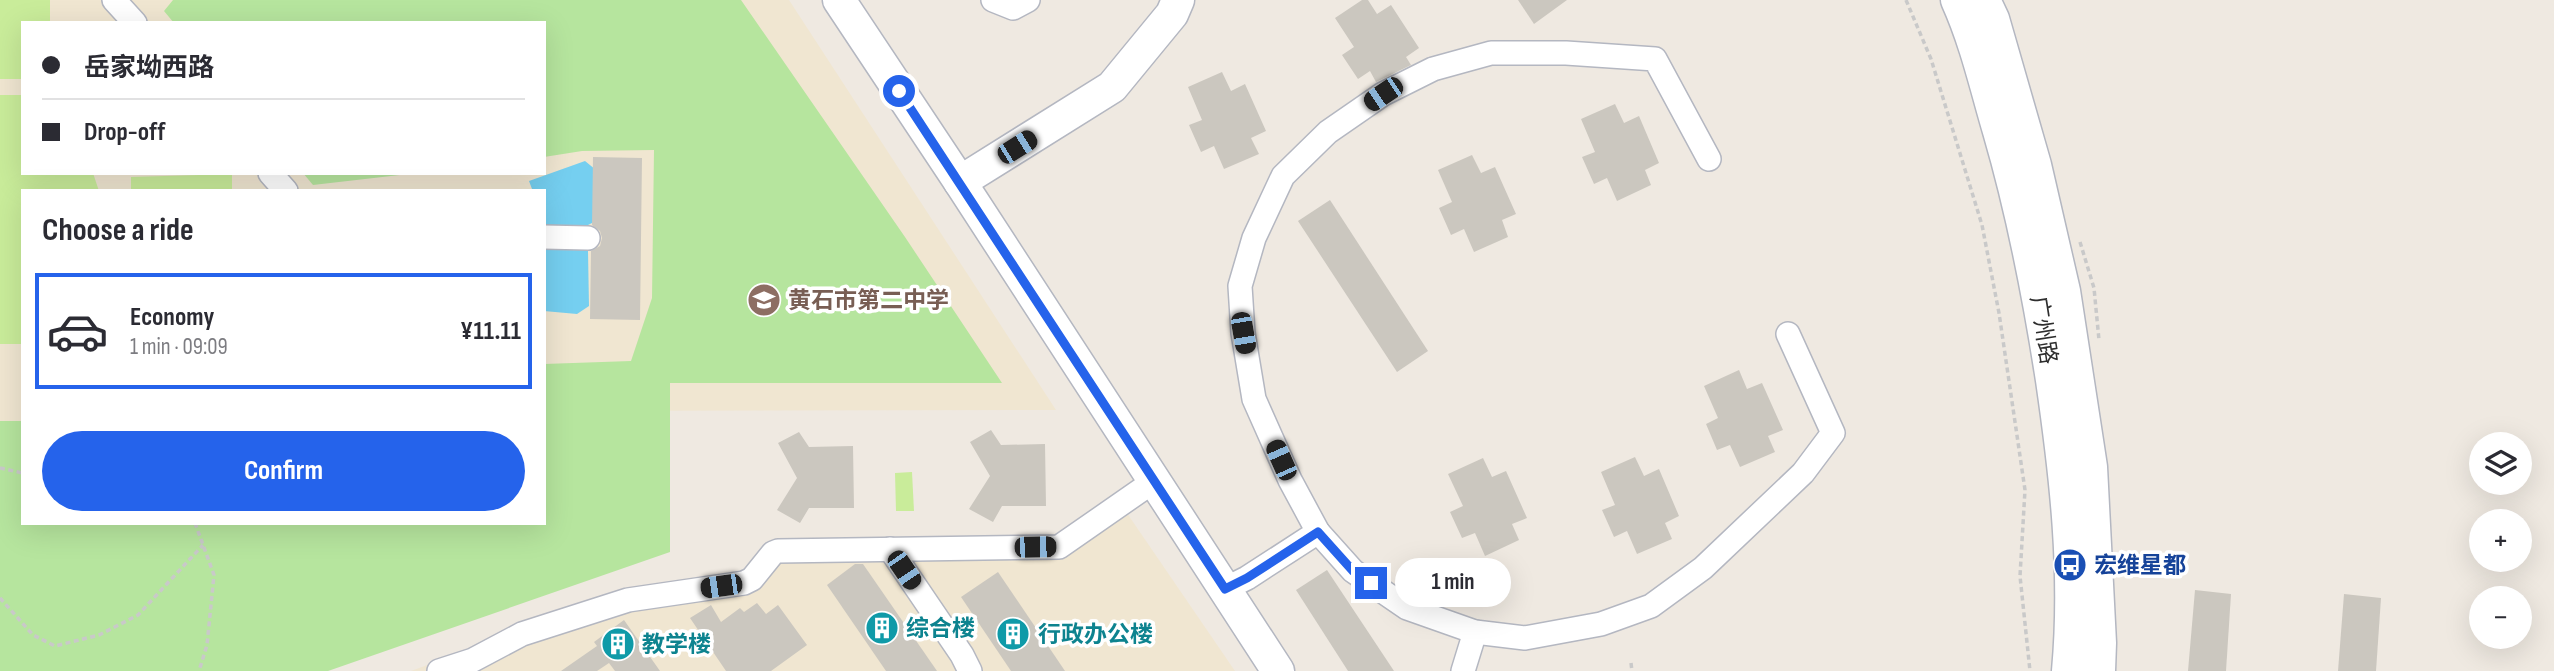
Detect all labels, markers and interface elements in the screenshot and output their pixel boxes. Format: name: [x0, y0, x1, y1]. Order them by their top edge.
text: 岳家坳西路: [84, 53, 214, 84]
car: [1360, 74, 1407, 114]
route start: [883, 75, 915, 107]
text: Drop-off: [84, 117, 165, 148]
car: [994, 127, 1041, 167]
text: Choose a ride: [42, 211, 194, 250]
school or university icon: 黄石市第二中学: [745, 281, 783, 319]
place label: 黄石市第二中学: [788, 287, 949, 315]
street label: 广州路: [2024, 294, 2062, 366]
icon: car: [46, 300, 109, 363]
text: Economy: [130, 302, 214, 333]
car: [1230, 310, 1257, 356]
text: ¥11.11: [460, 316, 521, 347]
text: 1 min · 09:09: [130, 333, 228, 361]
button: Confirm: [42, 431, 525, 511]
map controls: [2469, 432, 2532, 649]
button: layers: [2469, 432, 2532, 495]
car: [1263, 437, 1300, 483]
button: +: [2469, 509, 2532, 572]
car: [1014, 536, 1057, 558]
bus stop icon: 宏维星都: [2051, 546, 2089, 584]
car: [884, 547, 925, 593]
place label: 宏维星都: [2094, 552, 2186, 580]
callout: 1 min: [1396, 558, 1511, 608]
route end: [1355, 567, 1387, 599]
text: 1 min: [1432, 568, 1474, 596]
car: [699, 573, 744, 599]
button: −: [2469, 586, 2532, 649]
building icon: 综合楼: [863, 609, 901, 647]
place label: 综合楼: [906, 615, 975, 643]
building icon: 行政办公楼: [994, 615, 1032, 653]
place label: 行政办公楼: [1038, 621, 1153, 649]
building icon: 教学楼: [599, 625, 637, 663]
place label: 教学楼: [642, 631, 711, 659]

